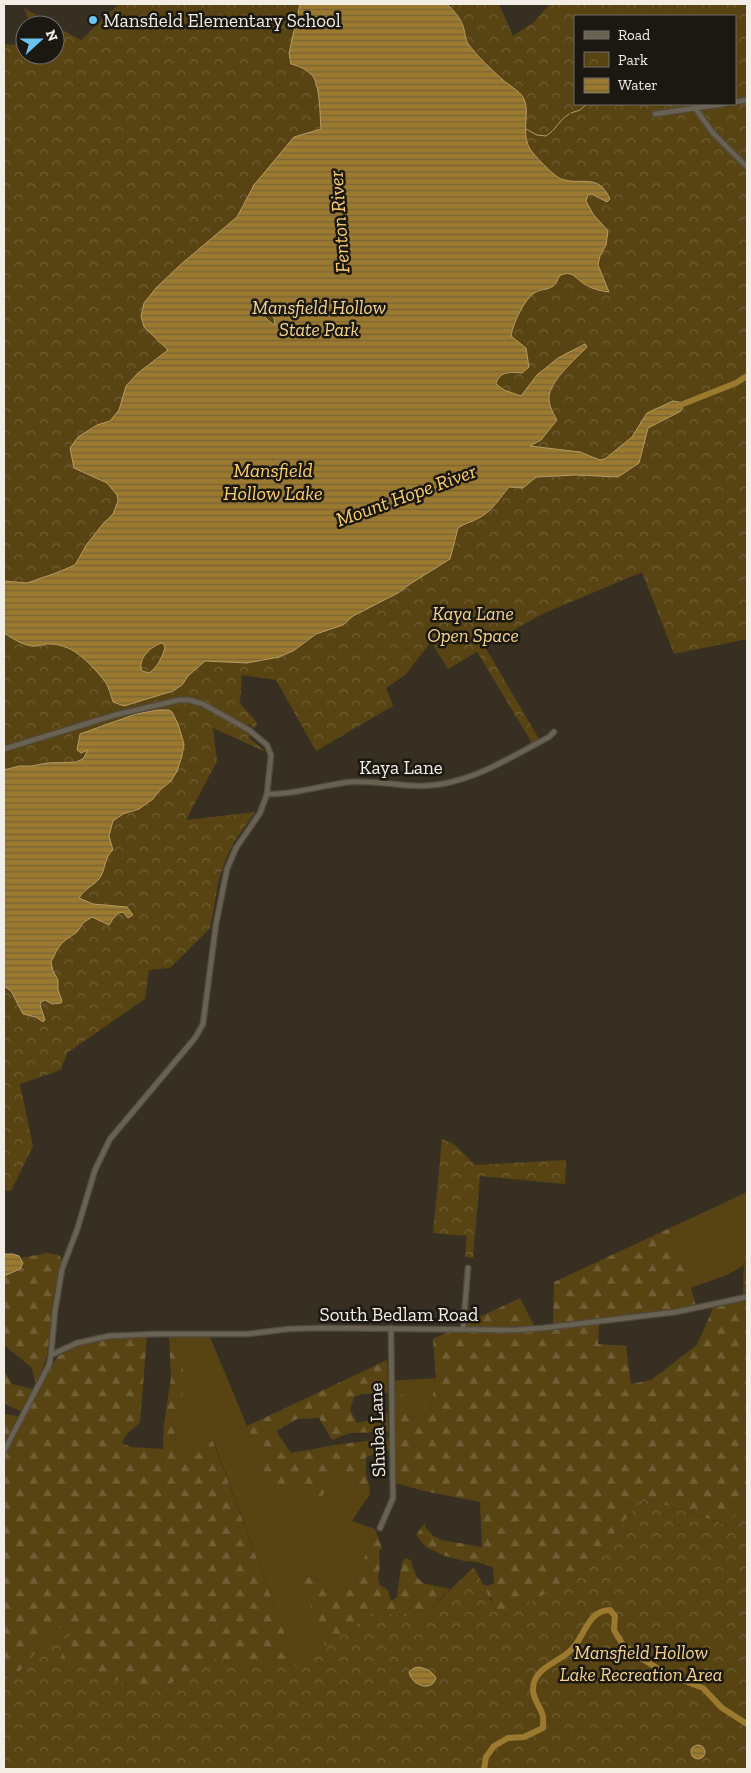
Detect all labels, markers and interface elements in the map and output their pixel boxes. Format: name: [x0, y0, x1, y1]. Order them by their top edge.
place label: Mansfield Elementary School: [103, 9, 341, 32]
marker: Mansfield Elementary School: [87, 14, 99, 26]
north arrow: [15, 15, 65, 65]
legend: [574, 15, 736, 105]
text: Road: [618, 26, 651, 44]
text: N: [42, 28, 62, 44]
text: Park: [618, 51, 648, 69]
text: Water: [618, 76, 658, 94]
water label: Fenton River: [323, 170, 355, 274]
park label: Mansfield Hollow State Park: [252, 296, 386, 341]
water label: Mansfield Hollow Lake: [223, 458, 323, 505]
water label: Mount Hope River: [333, 458, 480, 532]
park label: Kaya Lane Open Space: [427, 602, 519, 647]
street label: Kaya Lane: [359, 756, 443, 779]
street label: South Bedlam Road: [320, 1303, 479, 1326]
street label: Shuba Lane: [364, 1382, 390, 1478]
park label: Mansfield Hollow Lake Recreation Area: [560, 1641, 722, 1686]

